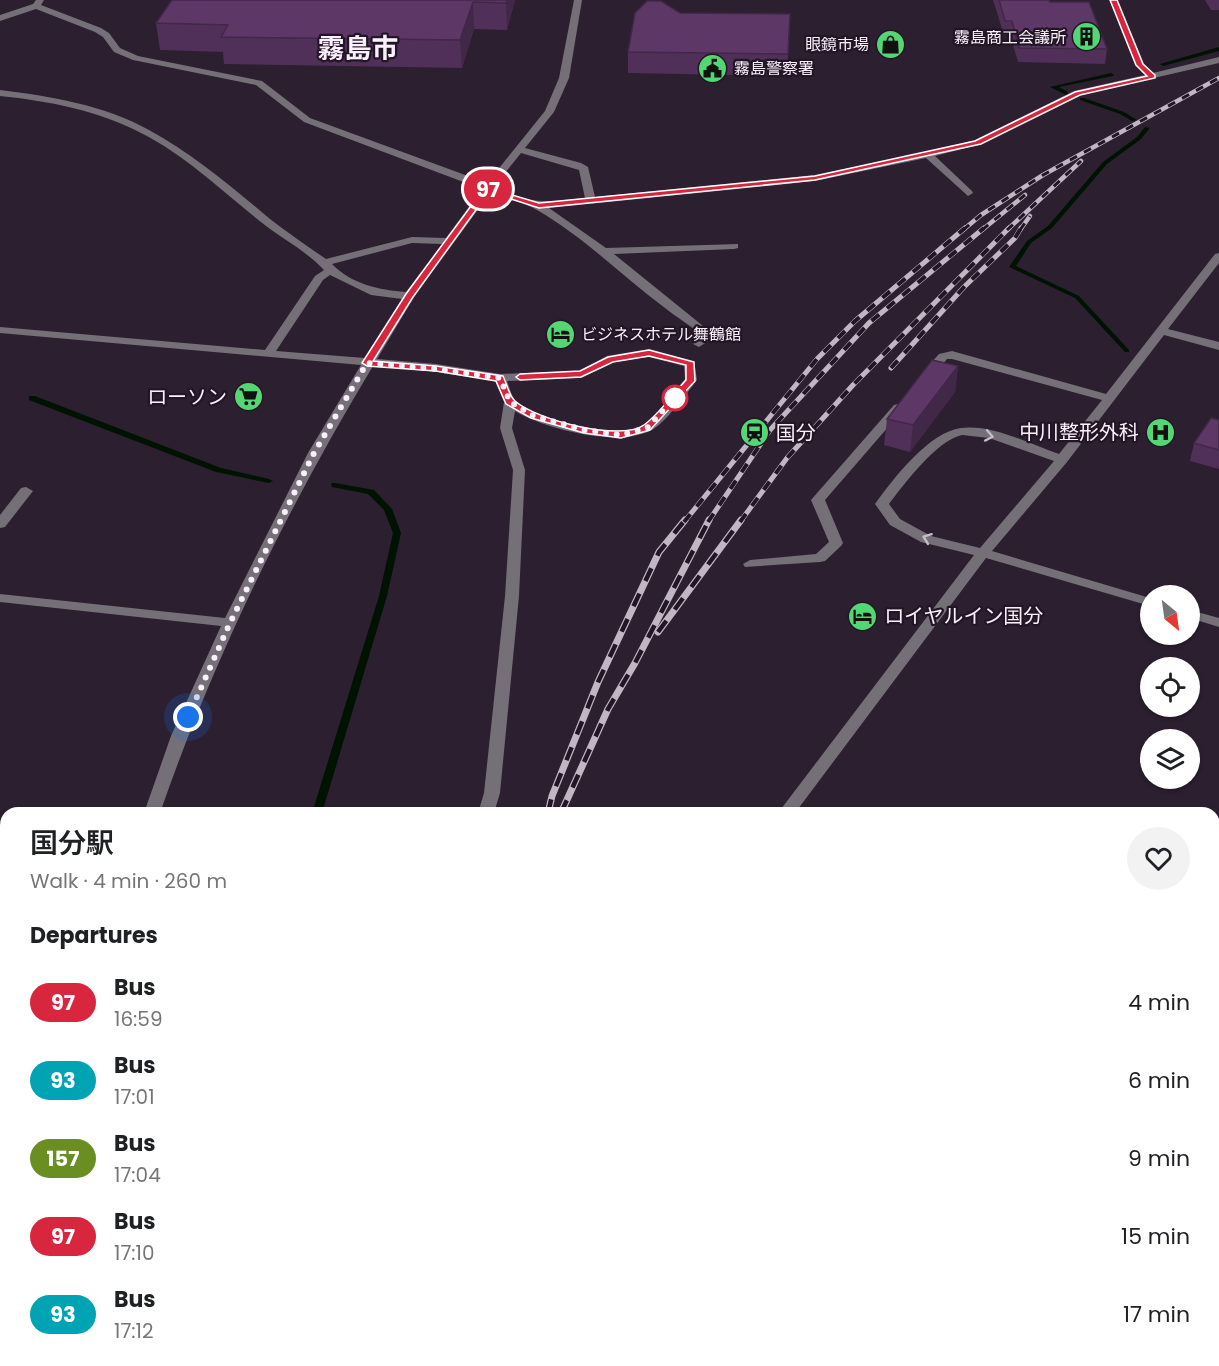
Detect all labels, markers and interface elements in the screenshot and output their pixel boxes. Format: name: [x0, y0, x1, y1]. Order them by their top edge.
building icon: 霧島商工会議所: [1071, 21, 1103, 53]
place label: 霧島商工会議所: [954, 26, 1066, 49]
shop icon: 眼鏡市場: [874, 28, 906, 60]
district label: 霧島市: [318, 30, 399, 67]
place label: 眼鏡市場: [805, 33, 869, 56]
public building icon: 霧島警察署: [697, 52, 729, 84]
place label: 霧島警察署: [734, 57, 814, 80]
line badge: 97: [461, 170, 515, 208]
text: 97: [476, 175, 500, 204]
hotel icon: ビジネスホテル舞鶴館: [544, 318, 576, 350]
place label: ビジネスホテル舞鶴館: [581, 323, 741, 346]
supermarket icon: ローソン: [232, 381, 264, 413]
place label: ローソン: [147, 383, 227, 411]
unlabelled marker: [662, 385, 688, 411]
hospital icon: 中川整形外科: [1144, 416, 1176, 448]
station icon: 国分: [739, 417, 771, 449]
place label: 中川整形外科: [1019, 418, 1139, 446]
place label: 国分: [776, 419, 816, 447]
one-way arrow: [983, 429, 993, 442]
one-way arrow: [922, 532, 933, 545]
north arrow: [1140, 585, 1200, 645]
map controls: [1140, 585, 1200, 789]
hotel icon: ロイヤルイン国分: [847, 600, 879, 632]
place label: ロイヤルイン国分: [884, 602, 1043, 630]
button: locate: [1140, 657, 1200, 717]
your location: [173, 702, 203, 732]
button: layers: [1140, 729, 1200, 789]
text: 国分駅: [30, 824, 114, 863]
button: heart: [1127, 827, 1190, 890]
text: Walk · 4 min · 260 m: [30, 867, 227, 895]
text: Departures: [30, 920, 158, 951]
text: Bus: [114, 972, 156, 1003]
text: 4 min: [1128, 987, 1190, 1018]
text: 97: [51, 988, 75, 1017]
text: 16:59: [114, 1005, 163, 1033]
text: Bus: [114, 1050, 156, 1081]
text: 6 min: [1128, 1065, 1190, 1096]
text: 93: [50, 1066, 76, 1095]
text: 17:01: [114, 1083, 155, 1111]
text: Bus: [114, 1128, 156, 1159]
text: 9 min: [1128, 1143, 1190, 1174]
text: 157: [47, 1144, 79, 1173]
text: 17:04: [114, 1161, 161, 1189]
text: Bus: [114, 1206, 156, 1237]
text: 15 min: [1121, 1221, 1190, 1252]
text: 97: [51, 1222, 75, 1251]
text: 17:10: [114, 1239, 155, 1267]
text: Bus: [114, 1284, 156, 1315]
text: 17 min: [1123, 1299, 1190, 1330]
text: 93: [50, 1300, 76, 1329]
text: 17:12: [114, 1317, 153, 1345]

